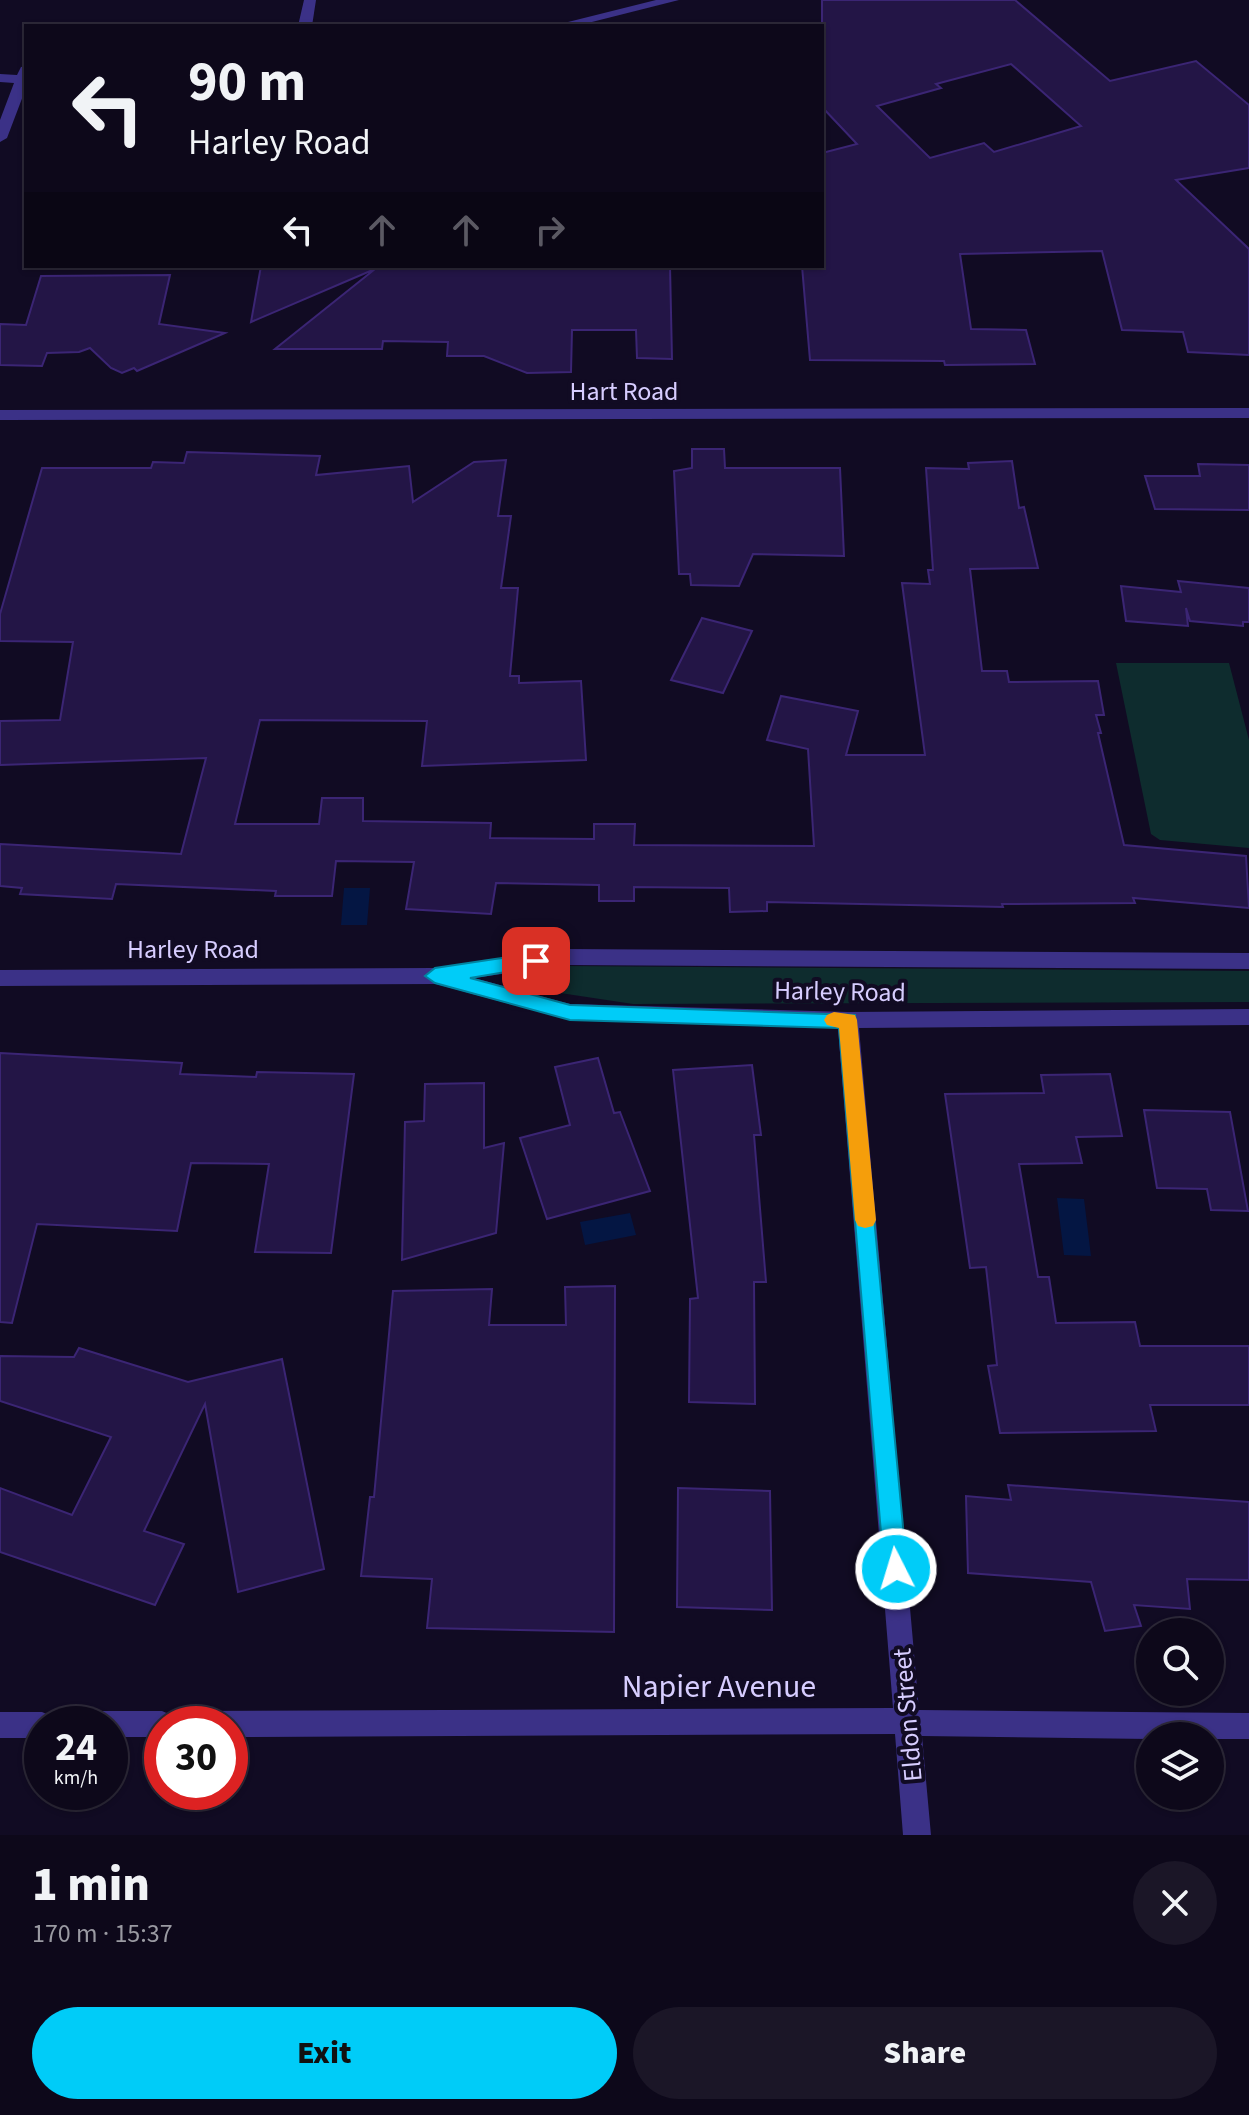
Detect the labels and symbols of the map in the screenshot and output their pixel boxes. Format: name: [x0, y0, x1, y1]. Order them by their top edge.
street label: Hart Road: [570, 373, 678, 410]
pin: [502, 927, 570, 995]
street label: Harley Road: [127, 931, 259, 968]
street label: Harley Road: [774, 972, 906, 1011]
position arrow: [854, 1527, 938, 1611]
street label: Eldon Street: [883, 1647, 932, 1783]
street label: Napier Avenue: [622, 1664, 816, 1710]
speed limit sign: 30: [144, 1706, 248, 1810]

